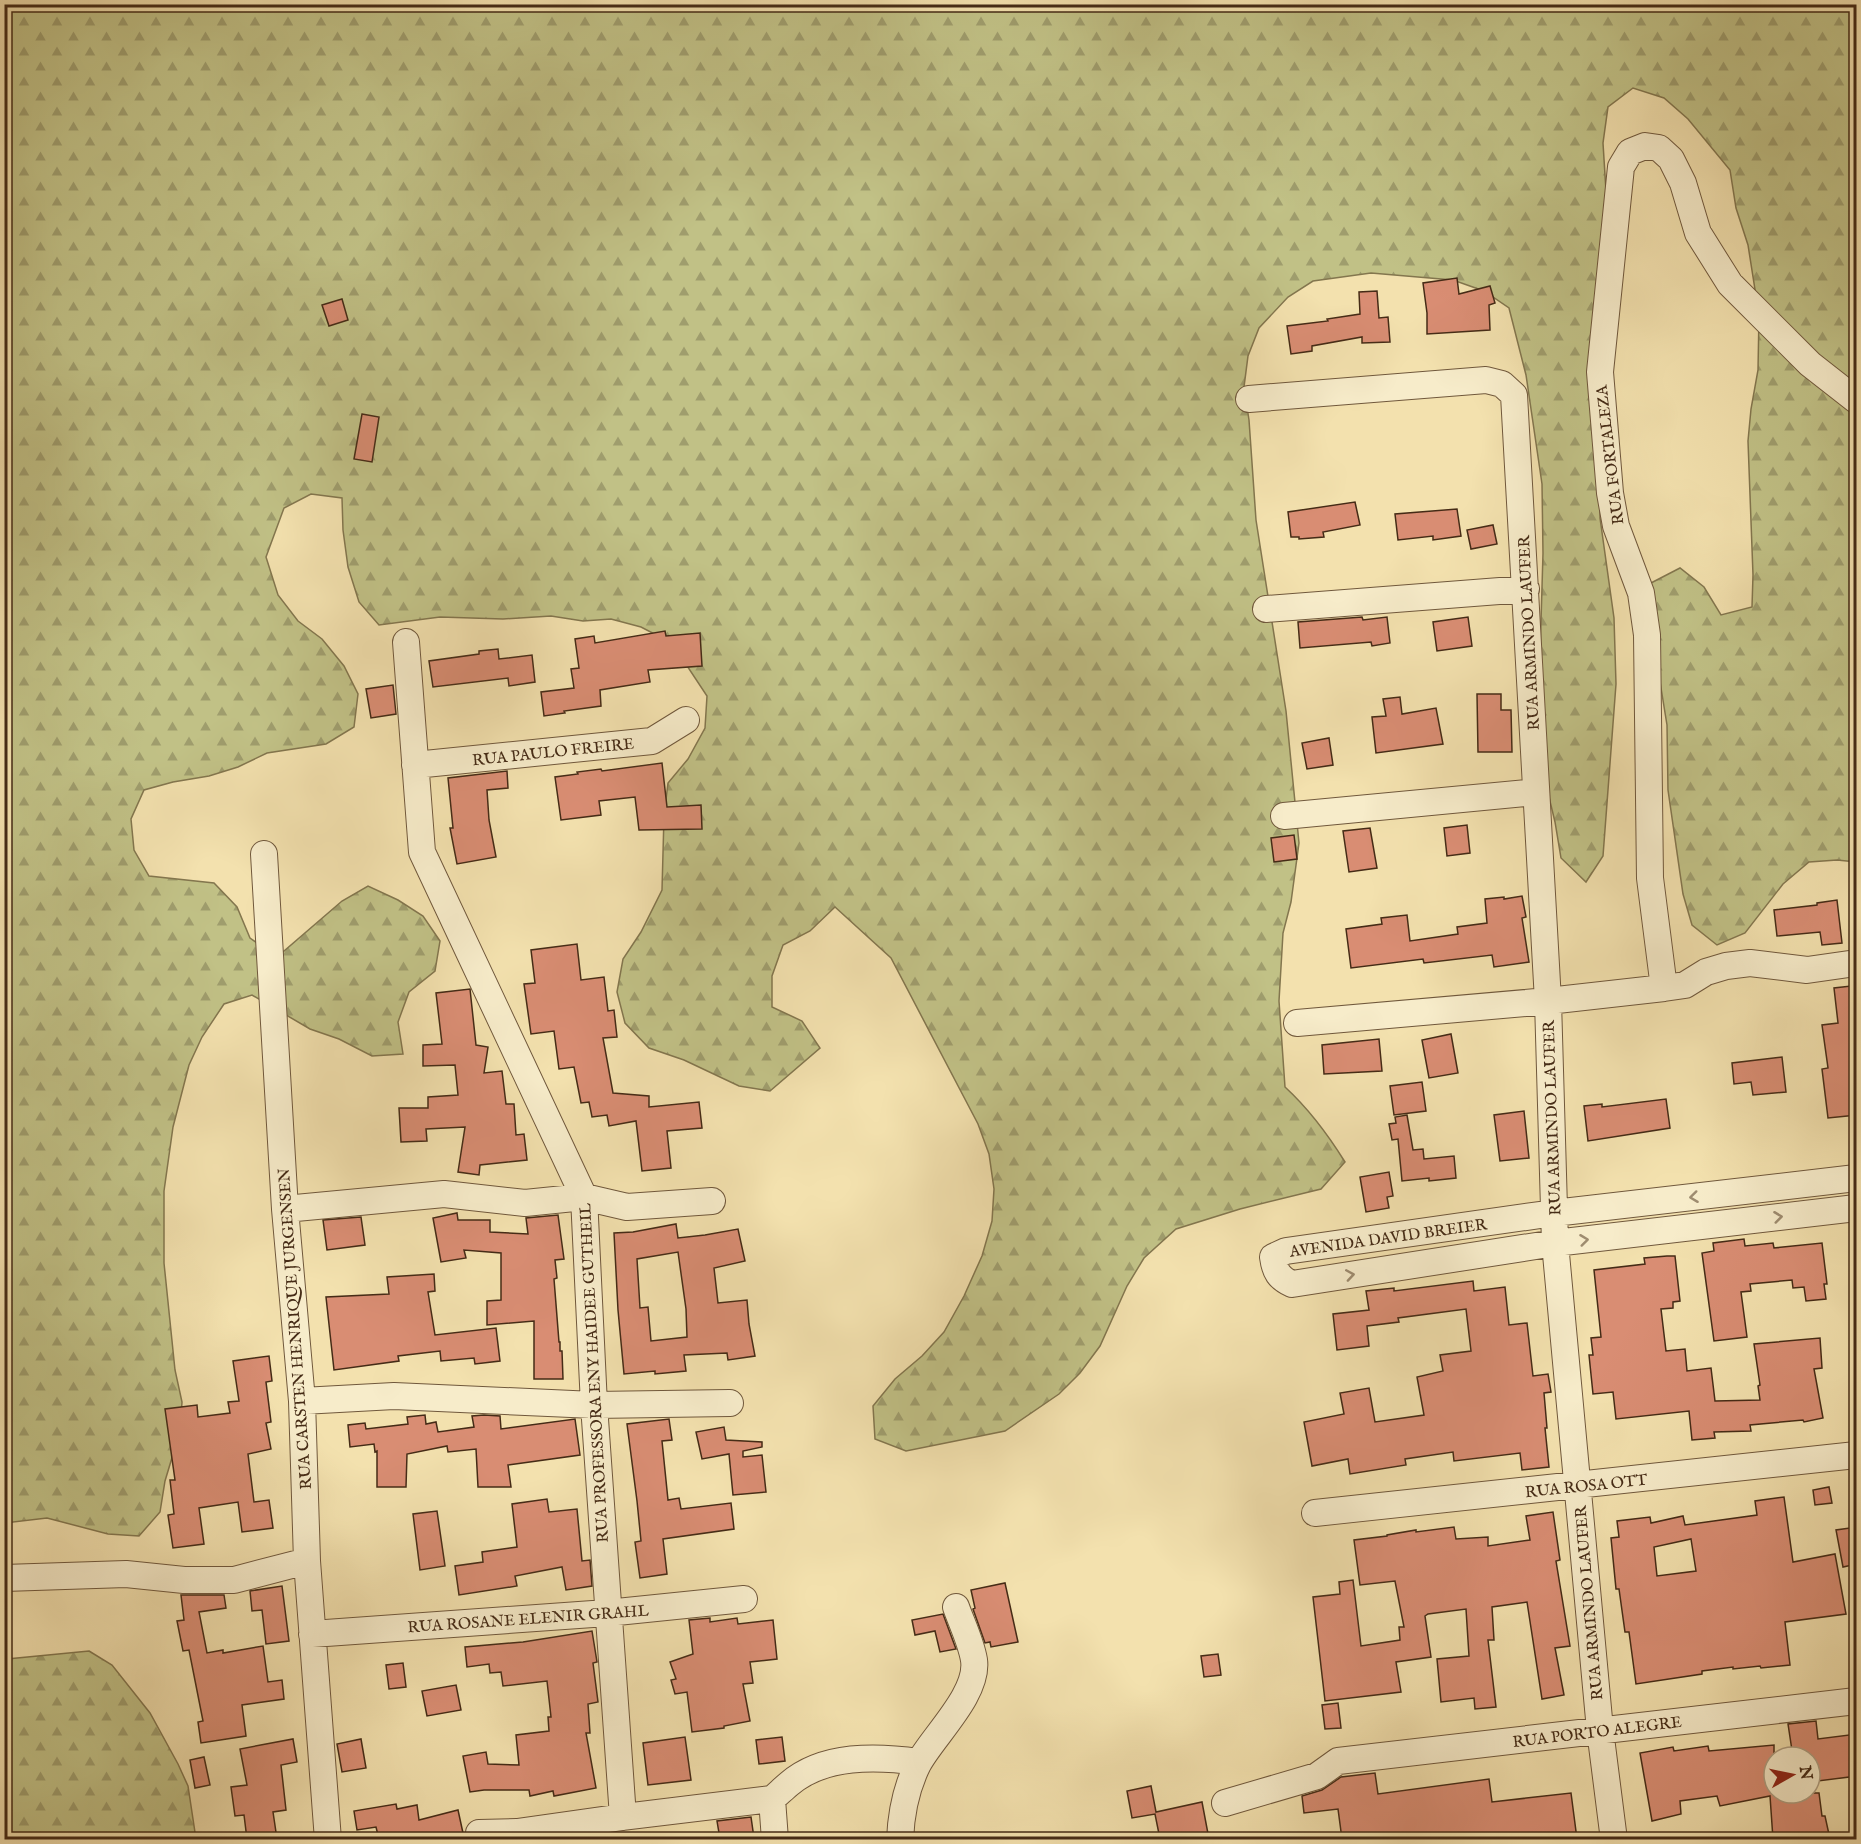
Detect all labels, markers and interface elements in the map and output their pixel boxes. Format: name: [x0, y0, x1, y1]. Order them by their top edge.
street label: RUA FORTALEZA: [1592, 383, 1629, 526]
street label: RUA ARMINDO LAUFER: [1515, 534, 1545, 731]
street label: RUA PAULO FREIRE: [471, 735, 635, 771]
street label: RUA ARMINDO LAUFER: [1540, 1019, 1566, 1216]
street label: RUA CARSTEN HENRIQUE JURGENSEN: [275, 1167, 317, 1490]
one-way arrow: [1690, 1190, 1699, 1203]
street label: RUA PROFESSORA ENY HAIDEE GUTHEIL: [576, 1202, 614, 1543]
one-way arrow: [1773, 1211, 1783, 1224]
street label: AVENIDA DAVID BREIER: [1287, 1215, 1489, 1263]
one-way arrow: [1580, 1234, 1589, 1247]
one-way arrow: [1345, 1270, 1355, 1282]
street label: RUA ROSA OTT: [1524, 1471, 1649, 1503]
street label: RUA ARMINDO LAUFER: [1571, 1504, 1608, 1701]
street label: RUA ROSANE ELENIR GRAHL: [407, 1602, 650, 1638]
street label: RUA PORTO ALEGRE: [1511, 1713, 1683, 1753]
north arrow: [1762, 1745, 1822, 1805]
text: N: [1794, 1764, 1816, 1782]

